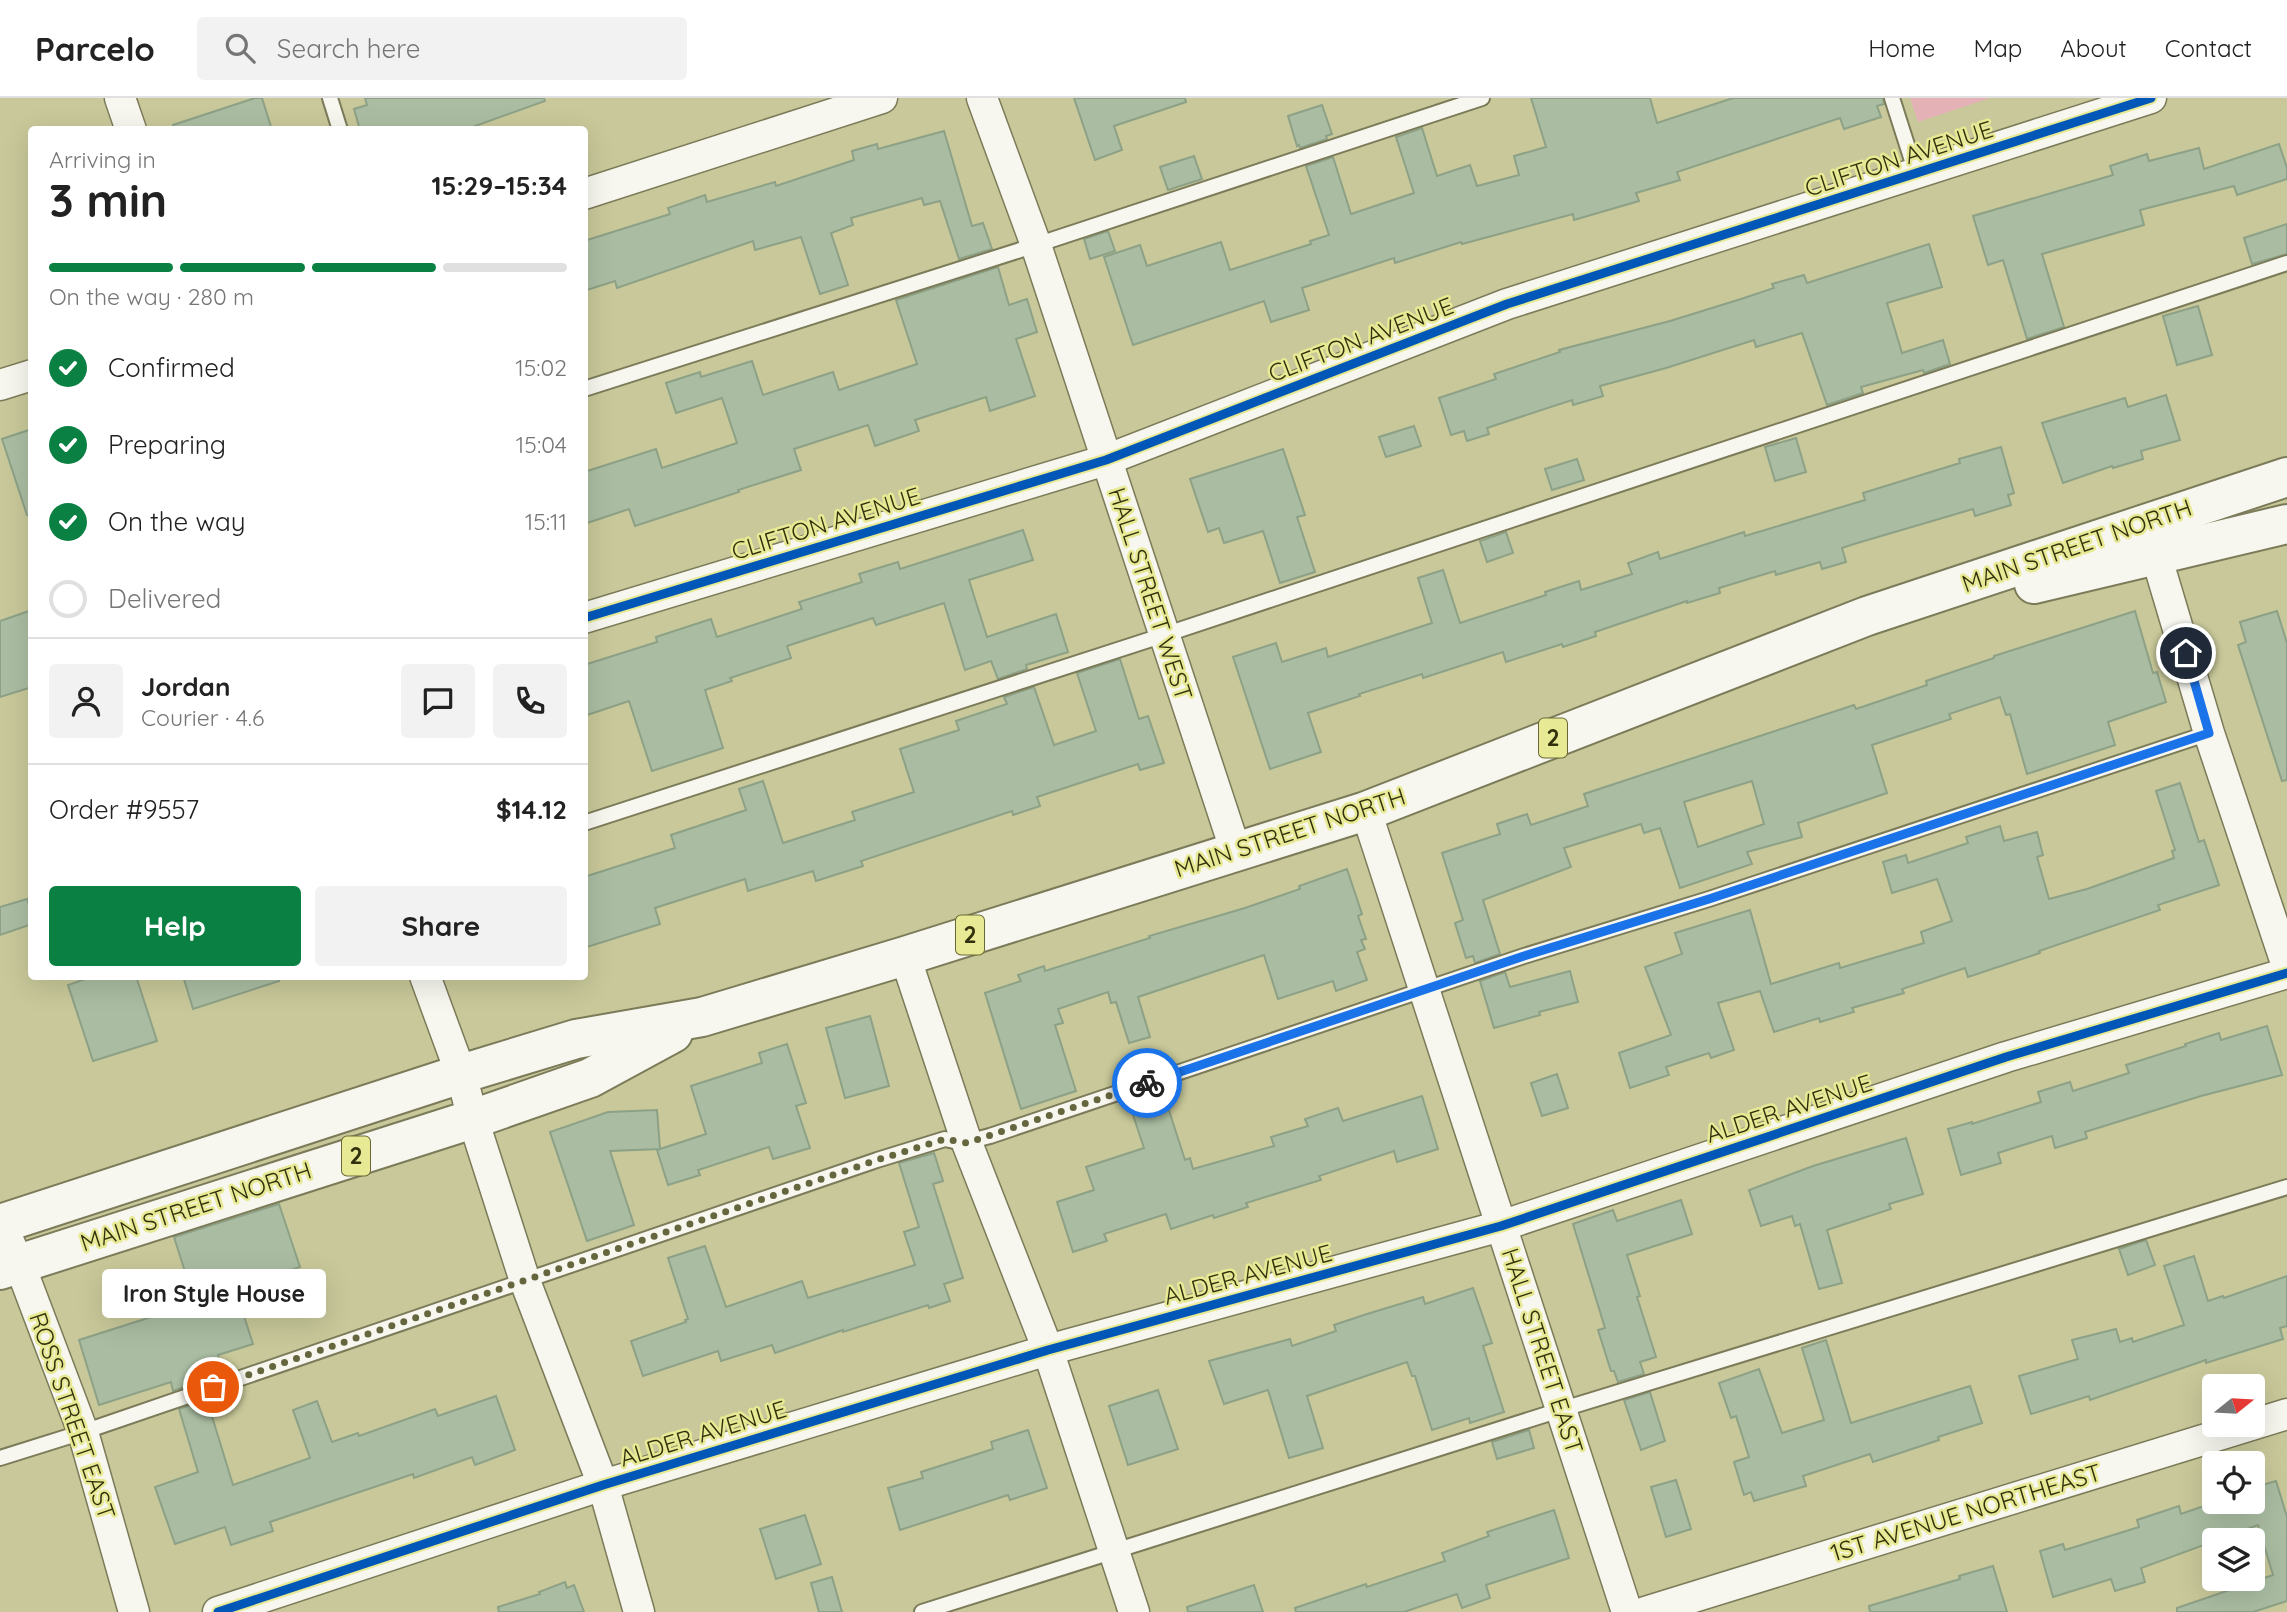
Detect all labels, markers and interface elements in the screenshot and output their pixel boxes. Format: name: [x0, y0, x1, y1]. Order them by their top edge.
search box: [197, 17, 687, 80]
text: Parcelo: [35, 28, 155, 69]
icon: search: [221, 29, 259, 67]
text: Search here: [277, 32, 420, 65]
text: Home: [1868, 33, 1935, 63]
text: Map: [1973, 33, 2022, 63]
text: About: [2060, 33, 2127, 63]
text: Contact: [2165, 33, 2252, 63]
street label: CLIFTON AVENUE: [1801, 114, 1997, 203]
text: Arriving in: [49, 145, 156, 174]
text: 15:29–15:34: [431, 169, 567, 202]
text: 3 min: [49, 171, 167, 229]
text: On the way · 280 m: [49, 282, 254, 311]
street label: CLIFTON AVENUE: [1264, 290, 1457, 388]
icon: check: [49, 349, 87, 387]
text: Confirmed: [108, 351, 235, 384]
text: 15:02: [515, 353, 567, 382]
icon: check: [49, 426, 87, 464]
text: Preparing: [108, 428, 226, 461]
text: 15:04: [516, 430, 567, 459]
street label: CLIFTON AVENUE: [728, 480, 924, 566]
street label: HALL STREET WEST: [1102, 483, 1200, 704]
street label: MAIN STREET NORTH: [1958, 492, 2196, 598]
icon: check: [49, 503, 87, 541]
text: On the way: [108, 505, 246, 538]
text: 15:11: [525, 507, 567, 536]
text: Delivered: [108, 582, 221, 615]
pin: [2156, 623, 2216, 683]
icon: home: [2167, 634, 2205, 672]
button: person: [49, 664, 123, 738]
button: chat: [401, 664, 475, 738]
button: phone: [493, 664, 567, 738]
text: Jordan: [141, 670, 230, 703]
text: Courier · 4.6: [141, 703, 264, 732]
road number: 2: [1539, 718, 1567, 758]
street label: MAIN STREET NORTH: [1170, 781, 1409, 884]
text: Order #9557: [49, 793, 199, 826]
text: $14.12: [496, 793, 567, 826]
button: Help: [49, 886, 301, 966]
button: Share: [315, 886, 567, 966]
road number: 2: [956, 916, 984, 954]
courier: [1112, 1048, 1182, 1118]
icon: bike: [1128, 1064, 1166, 1102]
street label: ALDER AVENUE: [1702, 1067, 1876, 1149]
road number: 2: [342, 1136, 370, 1176]
street label: MAIN STREET NORTH: [76, 1155, 315, 1258]
street label: ALDER AVENUE: [1160, 1237, 1335, 1311]
street label: HALL STREET EAST: [1496, 1244, 1590, 1457]
callout: Iron Style House: [101, 1268, 325, 1317]
text: Iron Style House: [123, 1279, 305, 1308]
street label: ROSS STREET EAST: [23, 1308, 122, 1523]
pin: [183, 1357, 243, 1417]
icon: bag: [194, 1368, 232, 1406]
north arrow: [2202, 1374, 2264, 1437]
map controls: [2202, 1374, 2265, 1591]
street label: ALDER AVENUE: [616, 1393, 790, 1473]
button: locate: [2202, 1451, 2265, 1514]
street label: 1ST AVENUE NORTHEAST: [1827, 1457, 2105, 1568]
button: layers: [2202, 1528, 2265, 1591]

